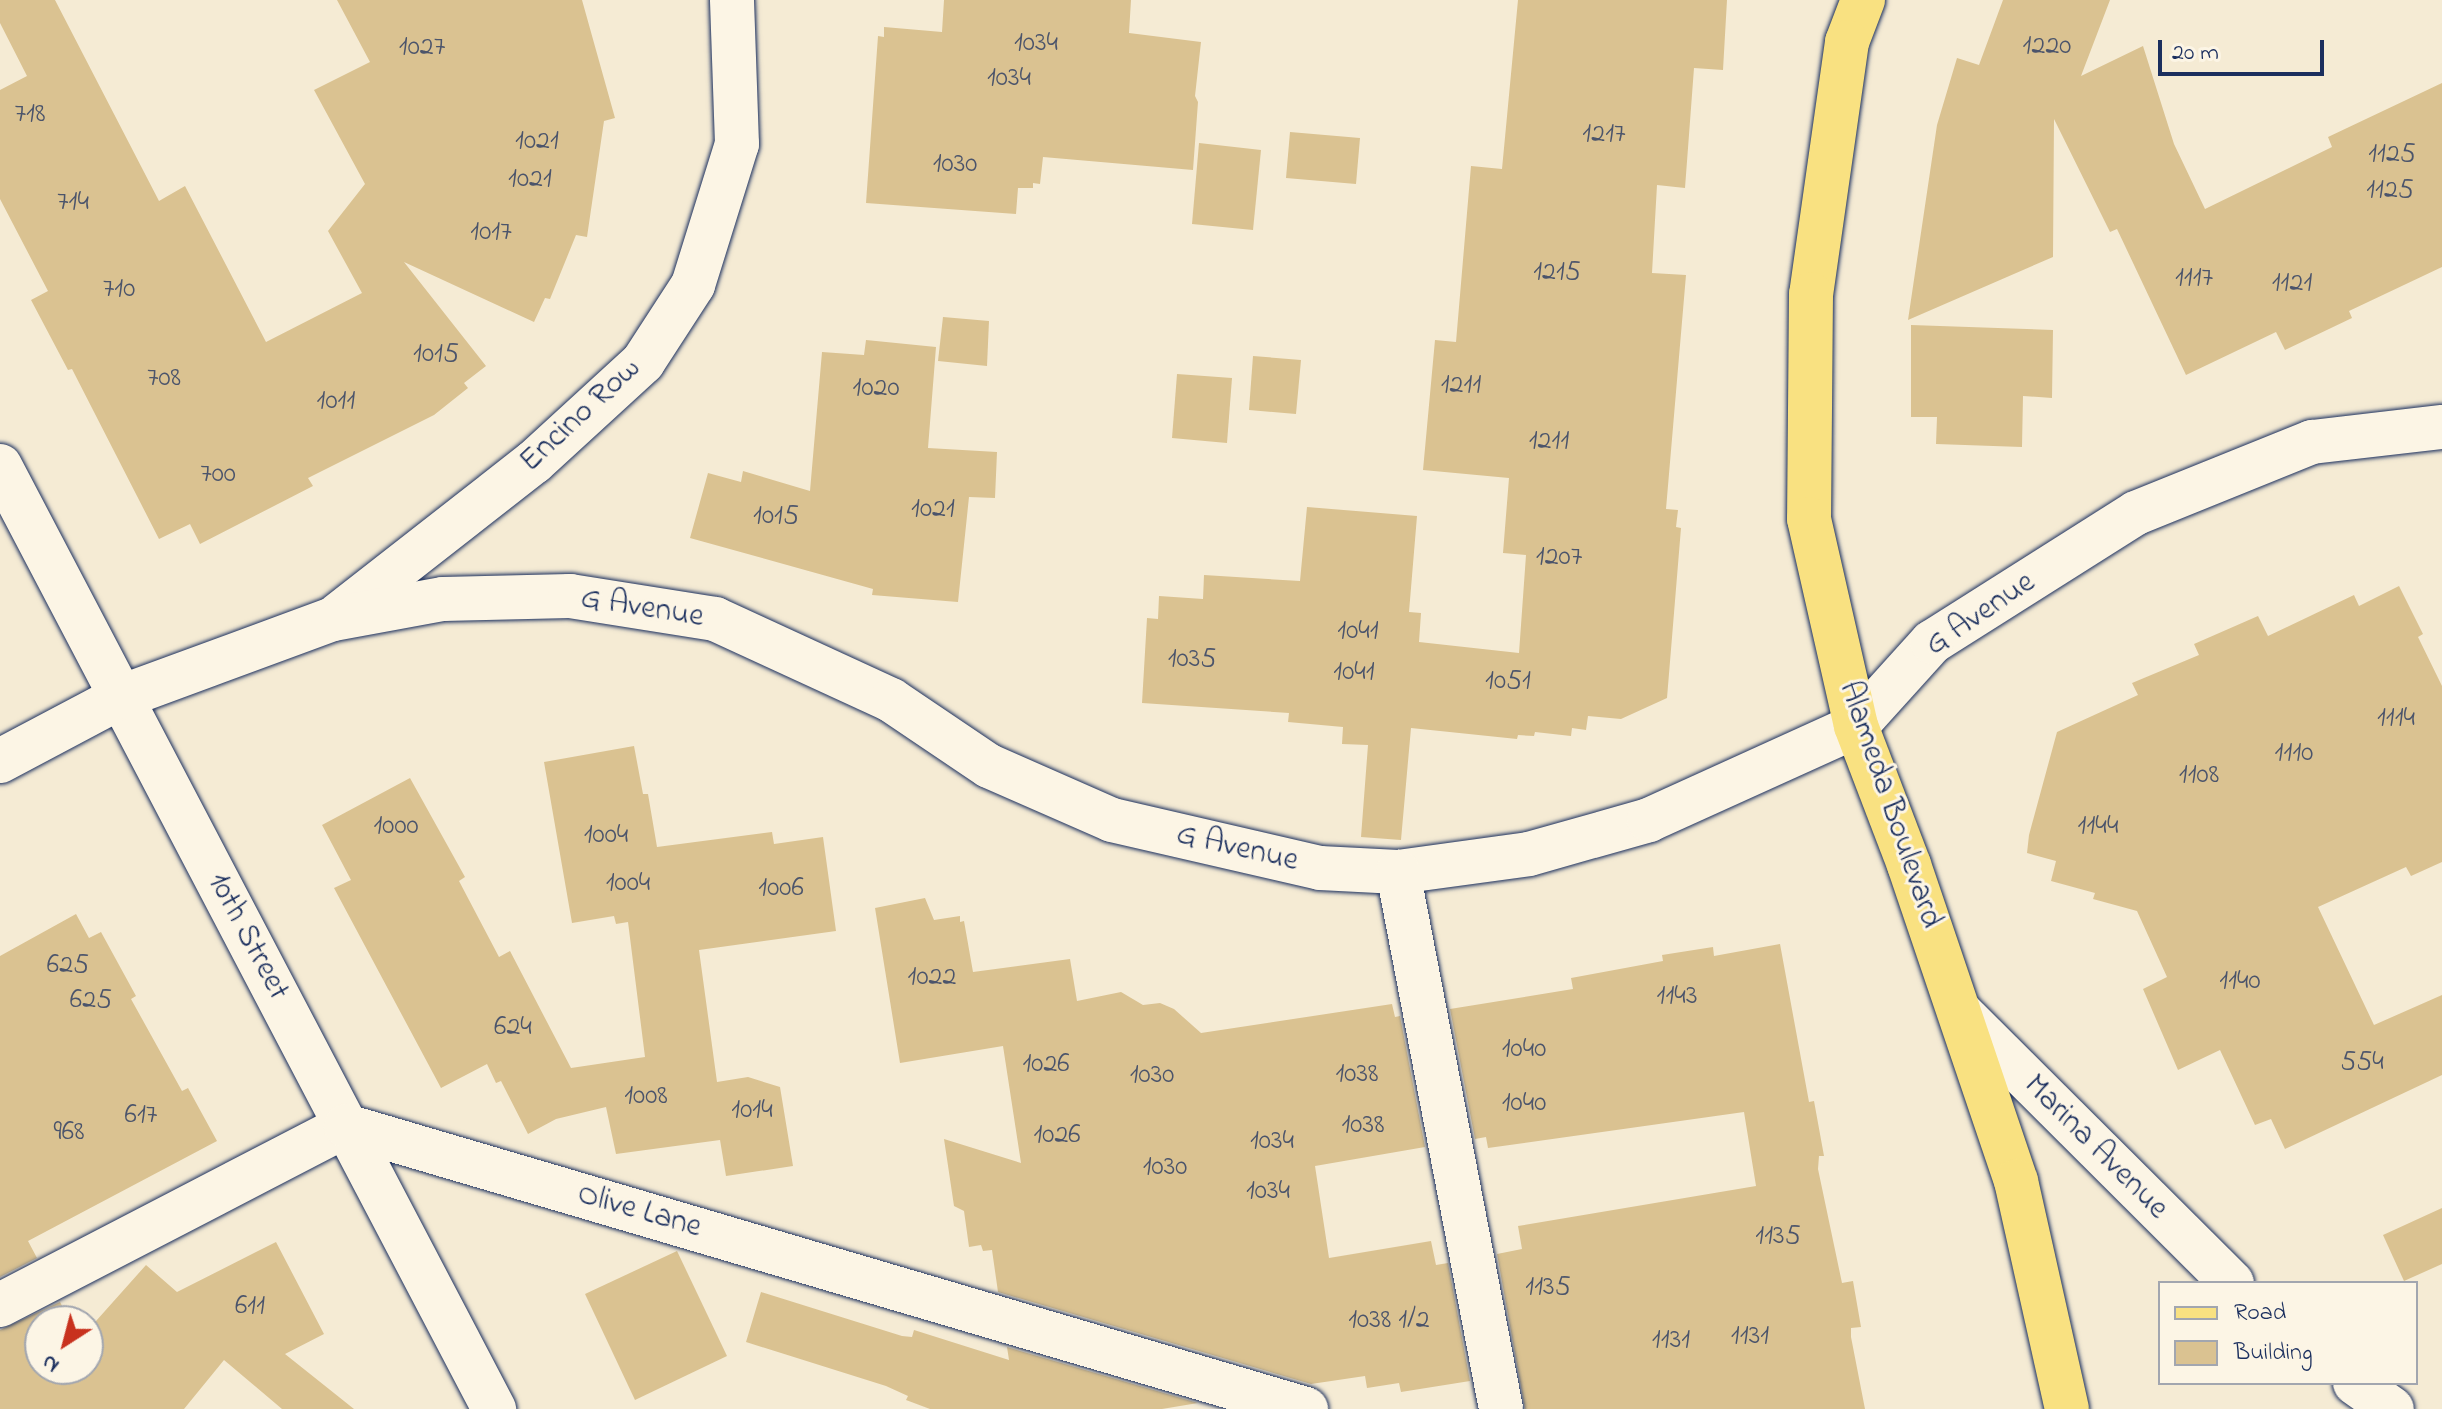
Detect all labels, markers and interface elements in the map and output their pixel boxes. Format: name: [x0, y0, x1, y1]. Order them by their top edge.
scale bar: [2162, 24, 2328, 74]
house number: 1034: [1014, 27, 1058, 61]
house number: 1220: [2023, 30, 2071, 64]
house number: 1027: [399, 31, 445, 65]
text: 20 m: [2172, 36, 2219, 71]
house number: 1034: [987, 62, 1031, 96]
house number: 718: [15, 98, 45, 132]
house number: 1217: [1582, 118, 1626, 152]
house number: 1021: [515, 125, 559, 159]
house number: 1125: [2368, 138, 2416, 172]
house number: 1030: [933, 148, 977, 182]
house number: 1021: [508, 163, 552, 197]
house number: 1125: [2366, 174, 2414, 208]
house number: 714: [57, 186, 89, 220]
house number: 1017: [470, 216, 512, 250]
house number: 1215: [1533, 256, 1581, 290]
house number: 1117: [2175, 262, 2213, 296]
house number: 1121: [2272, 267, 2312, 301]
house number: 710: [103, 273, 135, 307]
house number: 1015: [413, 338, 459, 372]
street label: Encino Row: [513, 351, 649, 481]
house number: 708: [147, 362, 181, 396]
house number: 1211: [1441, 369, 1481, 403]
house number: 1020: [852, 372, 900, 406]
house number: 1011: [317, 385, 355, 419]
house number: 1211: [1529, 425, 1569, 459]
house number: 700: [200, 458, 236, 492]
house number: 1021: [911, 493, 955, 527]
house number: 1015: [753, 500, 799, 534]
house number: 1207: [1536, 541, 1582, 575]
street label: G Avenue: [1919, 564, 2043, 666]
street label: G Avenue: [578, 580, 706, 638]
house number: 1041: [1337, 615, 1379, 649]
house number: 1035: [1168, 643, 1216, 677]
house number: 1041: [1333, 656, 1375, 690]
house number: 1051: [1485, 665, 1531, 699]
street label: Alameda Boulevard: [1829, 677, 1949, 933]
house number: 1114: [2377, 702, 2415, 736]
house number: 1110: [2275, 737, 2313, 771]
house number: 1108: [2179, 759, 2219, 793]
house number: 1000: [373, 810, 419, 844]
house number: 1144: [2078, 810, 2118, 844]
street label: G Avenue: [1172, 816, 1302, 882]
house number: 1004: [584, 819, 628, 853]
street label: 10th Street: [198, 867, 296, 1007]
house number: 1004: [606, 867, 650, 901]
house number: 1006: [758, 872, 804, 906]
house number: 625: [47, 949, 89, 983]
house number: 1022: [908, 961, 956, 995]
house number: 1140: [2219, 965, 2261, 999]
house number: 1143: [1657, 980, 1697, 1014]
house number: 625: [70, 984, 112, 1018]
house number: 624: [494, 1011, 532, 1045]
house number: 1040: [1502, 1033, 1546, 1067]
house number: 554: [2340, 1046, 2384, 1080]
house number: 1026: [1022, 1048, 1070, 1082]
house number: 1038: [1335, 1058, 1379, 1092]
house number: 1030: [1130, 1059, 1174, 1093]
street label: Marina Avenue: [2015, 1068, 2175, 1228]
house number: 1008: [624, 1080, 668, 1114]
house number: 1040: [1502, 1087, 1546, 1121]
house number: 1014: [731, 1094, 773, 1128]
house number: 617: [125, 1099, 157, 1133]
house number: 1038: [1341, 1109, 1385, 1143]
house number: 968: [53, 1116, 85, 1150]
house number: 1026: [1033, 1119, 1081, 1153]
house number: 1034: [1250, 1125, 1294, 1159]
house number: 1030: [1143, 1151, 1187, 1185]
house number: 1034: [1246, 1175, 1290, 1209]
street label: Olive Lane: [573, 1176, 705, 1248]
house number: 1135: [1755, 1220, 1801, 1254]
house number: 1135: [1525, 1271, 1571, 1305]
legend: [2158, 1281, 2418, 1385]
house number: 611: [235, 1290, 265, 1324]
text: Road: [2234, 1296, 2286, 1331]
house number: 1038 1/2: [1348, 1304, 1430, 1338]
north arrow: [24, 1305, 104, 1385]
house number: 1131: [1731, 1320, 1769, 1354]
house number: 1131: [1652, 1324, 1690, 1358]
text: Building: [2234, 1336, 2313, 1371]
text: N: [36, 1345, 66, 1380]

